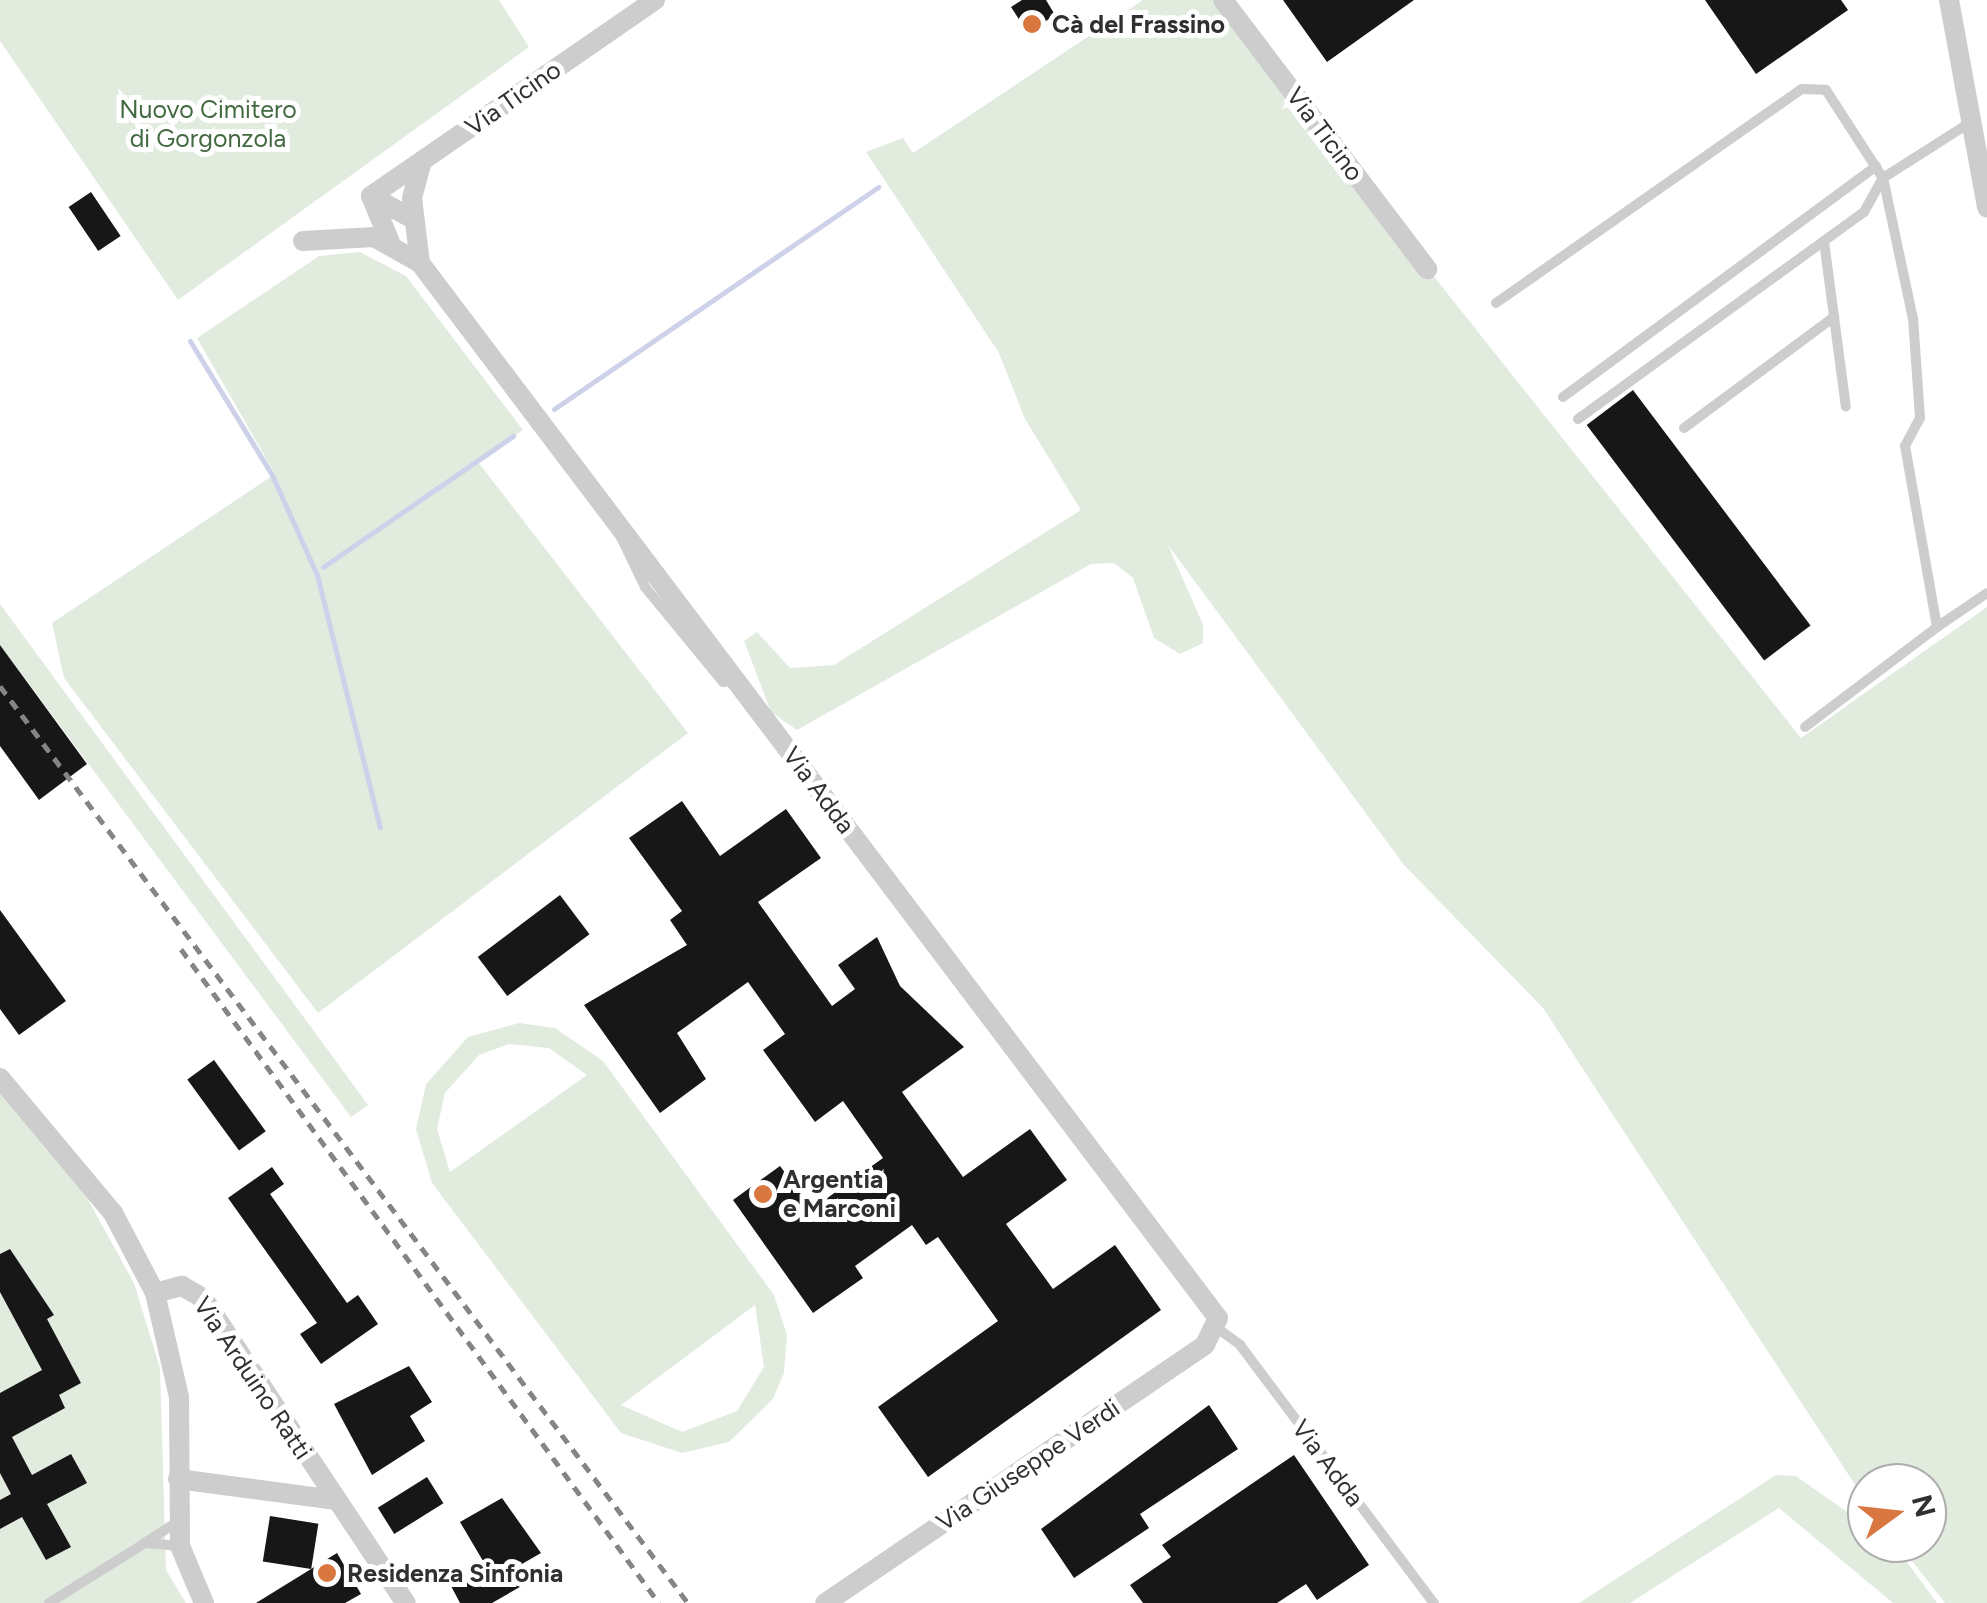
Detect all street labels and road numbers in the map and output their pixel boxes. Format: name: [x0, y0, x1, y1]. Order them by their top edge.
street label: Via Ticino: [460, 54, 566, 142]
street label: Via Ticino: [1280, 81, 1370, 187]
street label: Via Adda: [777, 741, 861, 839]
street label: Via Arduino Ratti: [188, 1291, 318, 1465]
street label: Via Giuseppe Verdi: [931, 1393, 1125, 1537]
street label: Via Adda: [1286, 1414, 1370, 1512]

